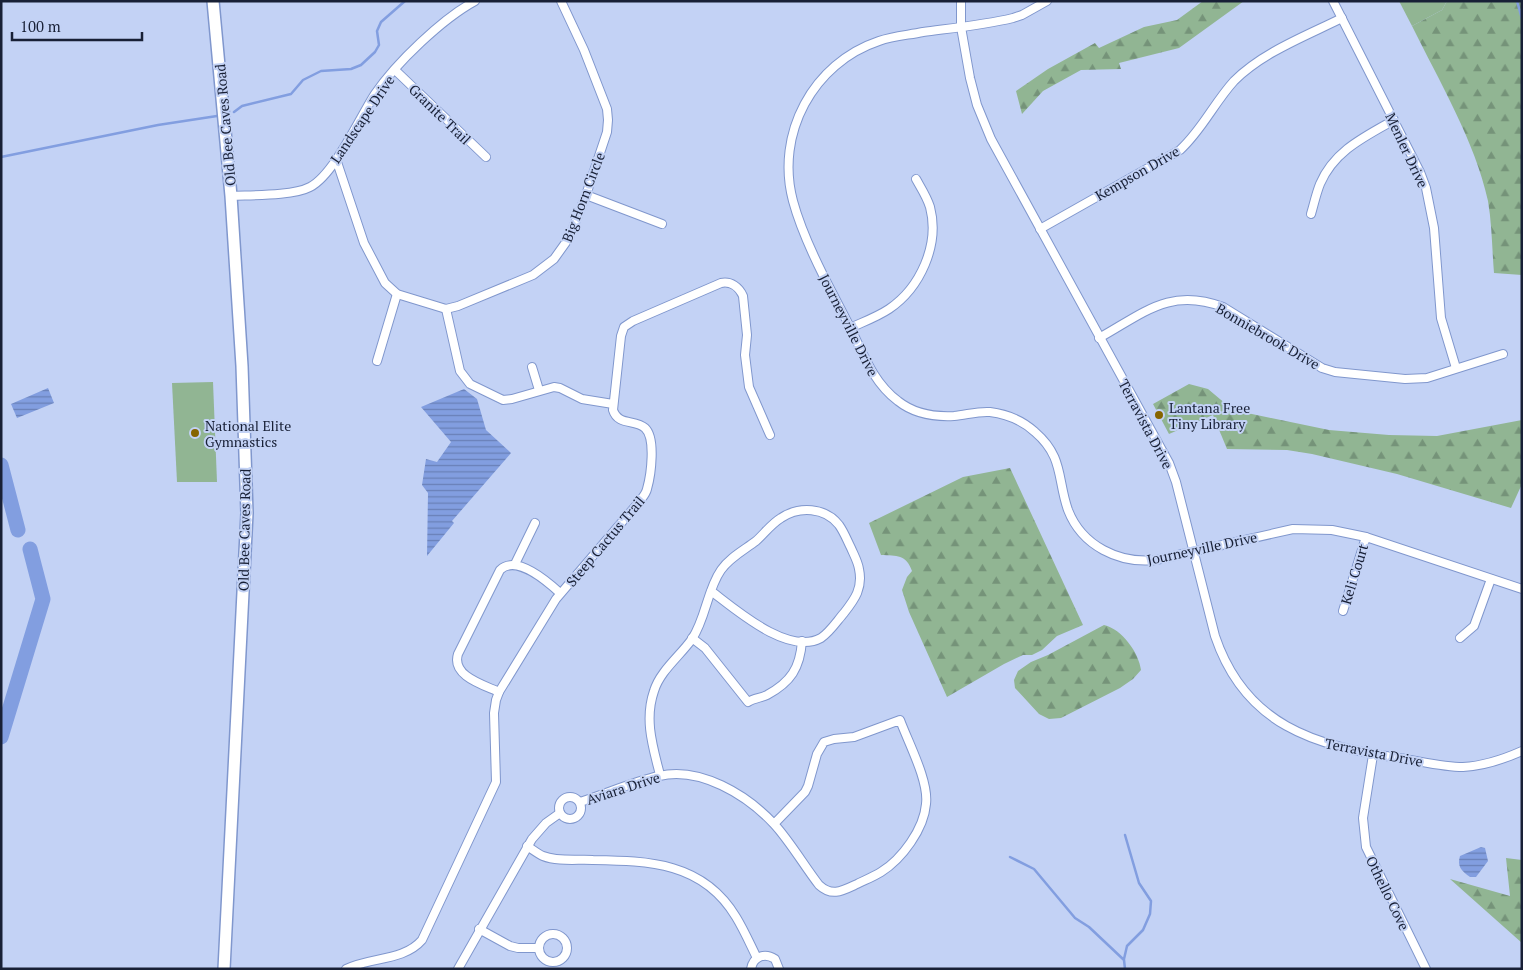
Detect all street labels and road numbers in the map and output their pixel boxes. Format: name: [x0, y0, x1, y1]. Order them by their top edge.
street label: Old Bee Caves Road: [210, 63, 240, 187]
street label: Landscape Drive: [326, 71, 398, 167]
street label: Granite Trail: [405, 80, 475, 148]
street label: Menler Drive: [1381, 109, 1433, 191]
street label: Kempson Drive: [1091, 141, 1183, 205]
street label: Big Horn Circle: [557, 149, 609, 245]
street label: Journeyville Drive: [815, 271, 883, 379]
street label: Bonniebrook Drive: [1213, 299, 1323, 373]
street label: Terravista Drive: [1114, 376, 1178, 472]
street label: Old Bee Caves Road: [233, 468, 255, 591]
street label: Steep Cactus Trail: [562, 492, 648, 590]
street label: Journeyville Drive: [1145, 527, 1259, 569]
street label: Keli Court: [1336, 541, 1372, 607]
street label: Terravista Drive: [1324, 733, 1424, 771]
street label: Aviara Drive: [584, 767, 662, 809]
street label: Othello Cove: [1362, 853, 1414, 933]

